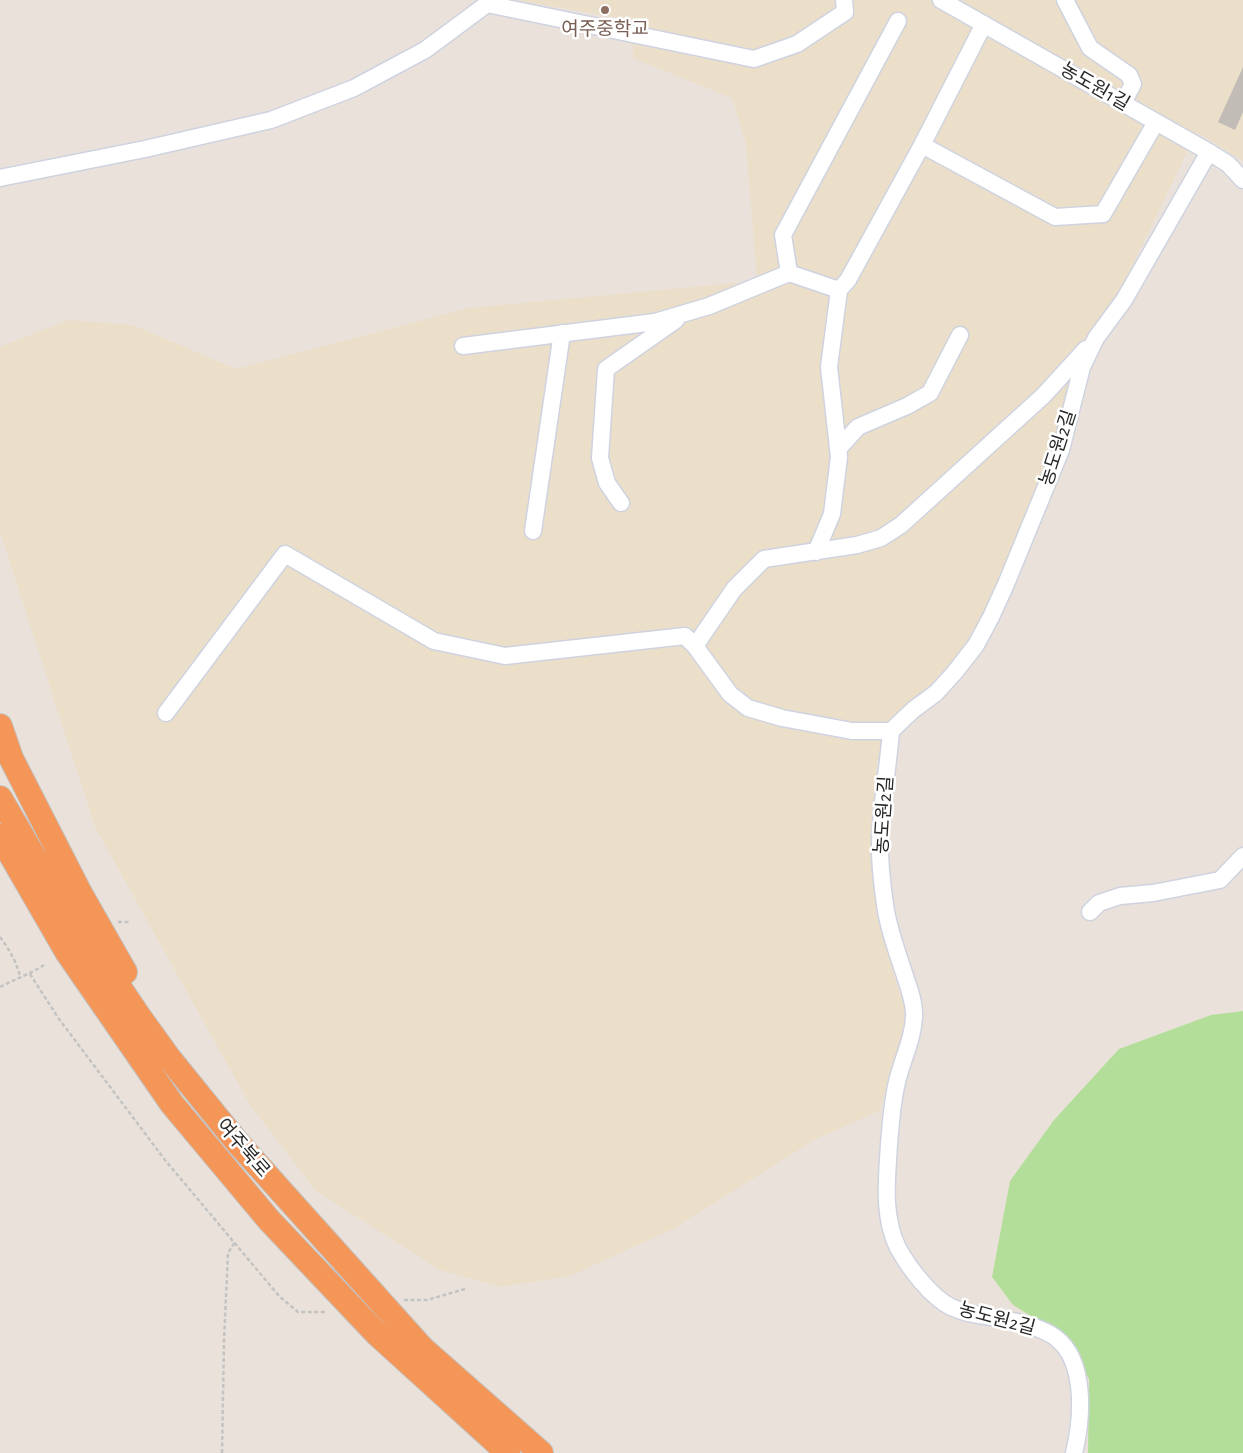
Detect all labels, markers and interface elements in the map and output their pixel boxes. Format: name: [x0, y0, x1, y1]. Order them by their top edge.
marker: 여주중학교: [599, 4, 611, 16]
place label: 여주중학교: [561, 18, 649, 40]
street label: 농도원1길: [1056, 58, 1134, 116]
street label: 농도원2길: [1035, 407, 1081, 489]
street label: 농도원2길: [870, 775, 898, 855]
street label: 여주북로: [211, 1114, 275, 1182]
street label: 농도원2길: [956, 1298, 1038, 1340]

